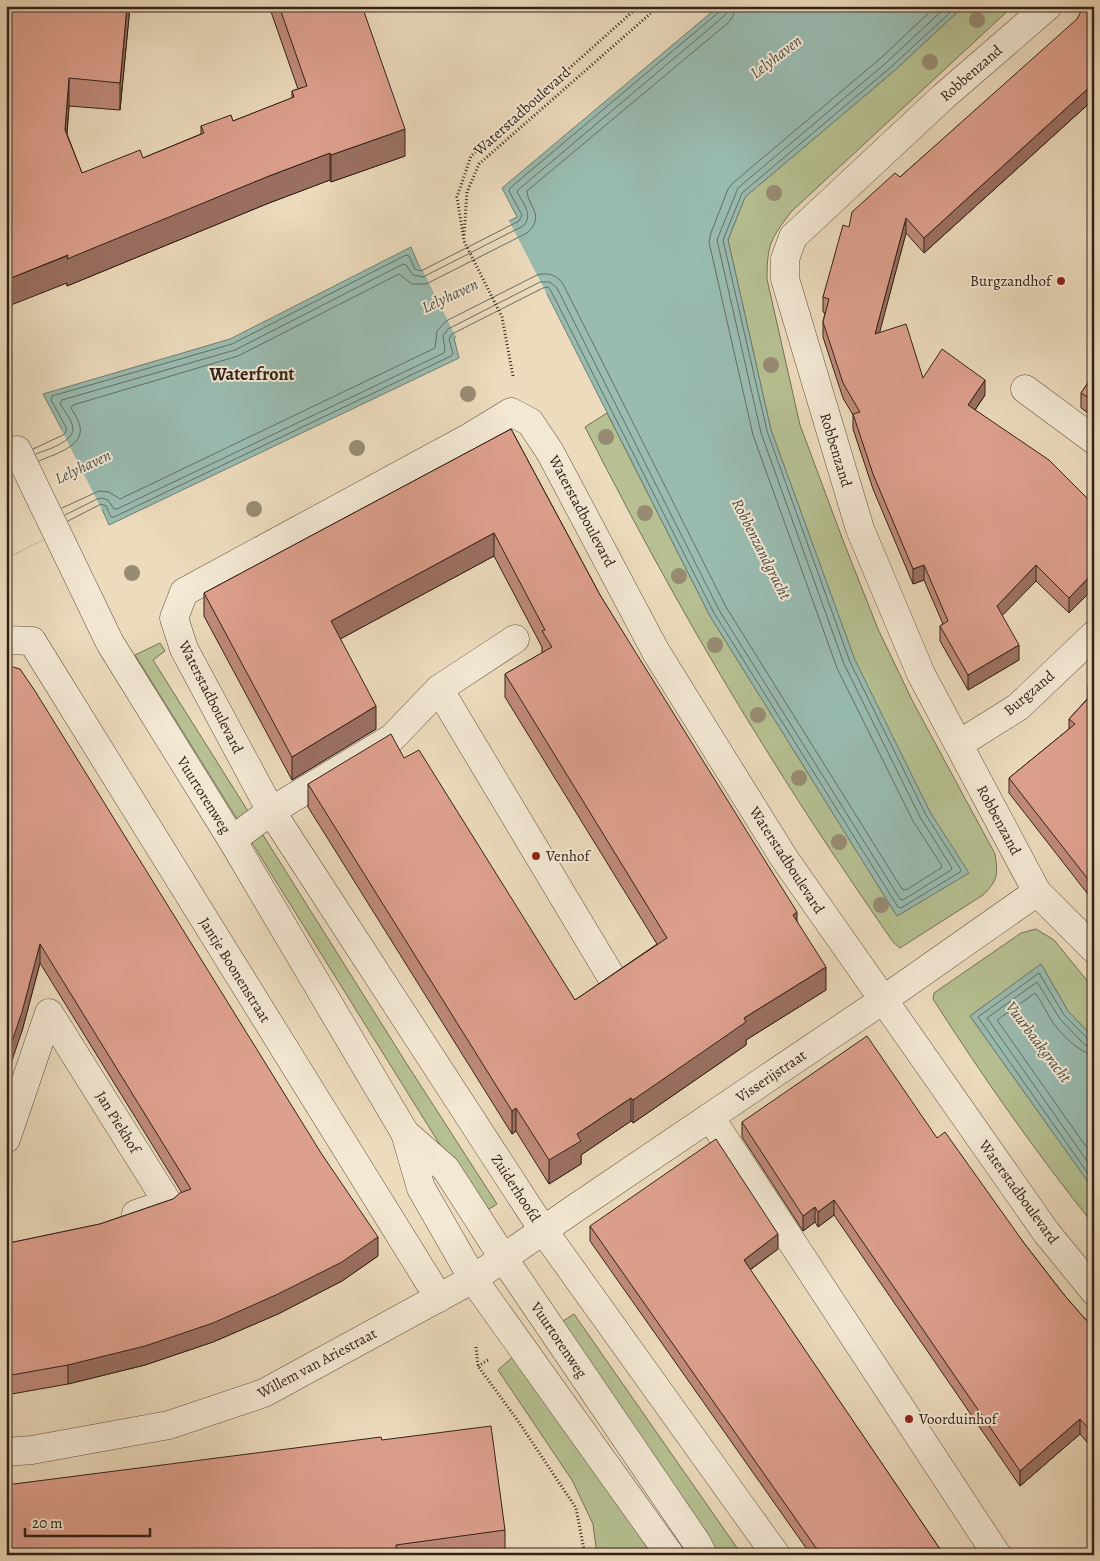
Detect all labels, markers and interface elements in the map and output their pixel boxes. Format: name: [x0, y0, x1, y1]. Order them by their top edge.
water label: Lelyhaven: [746, 30, 806, 84]
street label: Robbenzand: [936, 40, 1007, 106]
street label: Waterstadboulevard: [469, 61, 575, 161]
place label: Burgzandhof: [970, 271, 1053, 291]
water label: Lelyhaven: [418, 273, 482, 319]
marker: Burgzandhof: [1055, 275, 1067, 287]
district label: Waterfront: [208, 362, 295, 386]
street label: Robbenzand: [815, 410, 857, 490]
water label: Lelyhaven: [51, 444, 115, 490]
street label: Waterstadboulevard: [544, 451, 620, 571]
water label: Robbenzandgracht: [726, 495, 797, 604]
street label: Waterstadboulevard: [174, 636, 248, 758]
street label: Burgzand: [999, 665, 1059, 720]
street label: Vuurtorenweg: [172, 752, 236, 838]
street label: Robbenzand: [972, 782, 1026, 859]
street label: Waterstadboulevard: [744, 802, 830, 918]
place label: Venhof: [545, 846, 591, 866]
marker: Venhof: [530, 850, 542, 862]
street label: Jantje Boonenstraat: [195, 914, 275, 1026]
water label: Vuurbaakgracht: [1000, 997, 1077, 1088]
street label: Visserijstraat: [731, 1045, 810, 1107]
street label: Jan Piekhof: [91, 1087, 146, 1159]
street label: Waterstadboulevard: [974, 1135, 1064, 1249]
street label: Zuiderhoofd: [487, 1150, 546, 1226]
street label: Vuurtorenweg: [526, 1297, 592, 1382]
street label: Willem van Ariestraat: [253, 1323, 380, 1403]
place label: Voorduinhof: [918, 1409, 999, 1429]
marker: Voorduinhof: [903, 1413, 915, 1425]
scale bar: [25, 1506, 150, 1538]
text: 20 m: [32, 1513, 63, 1533]

